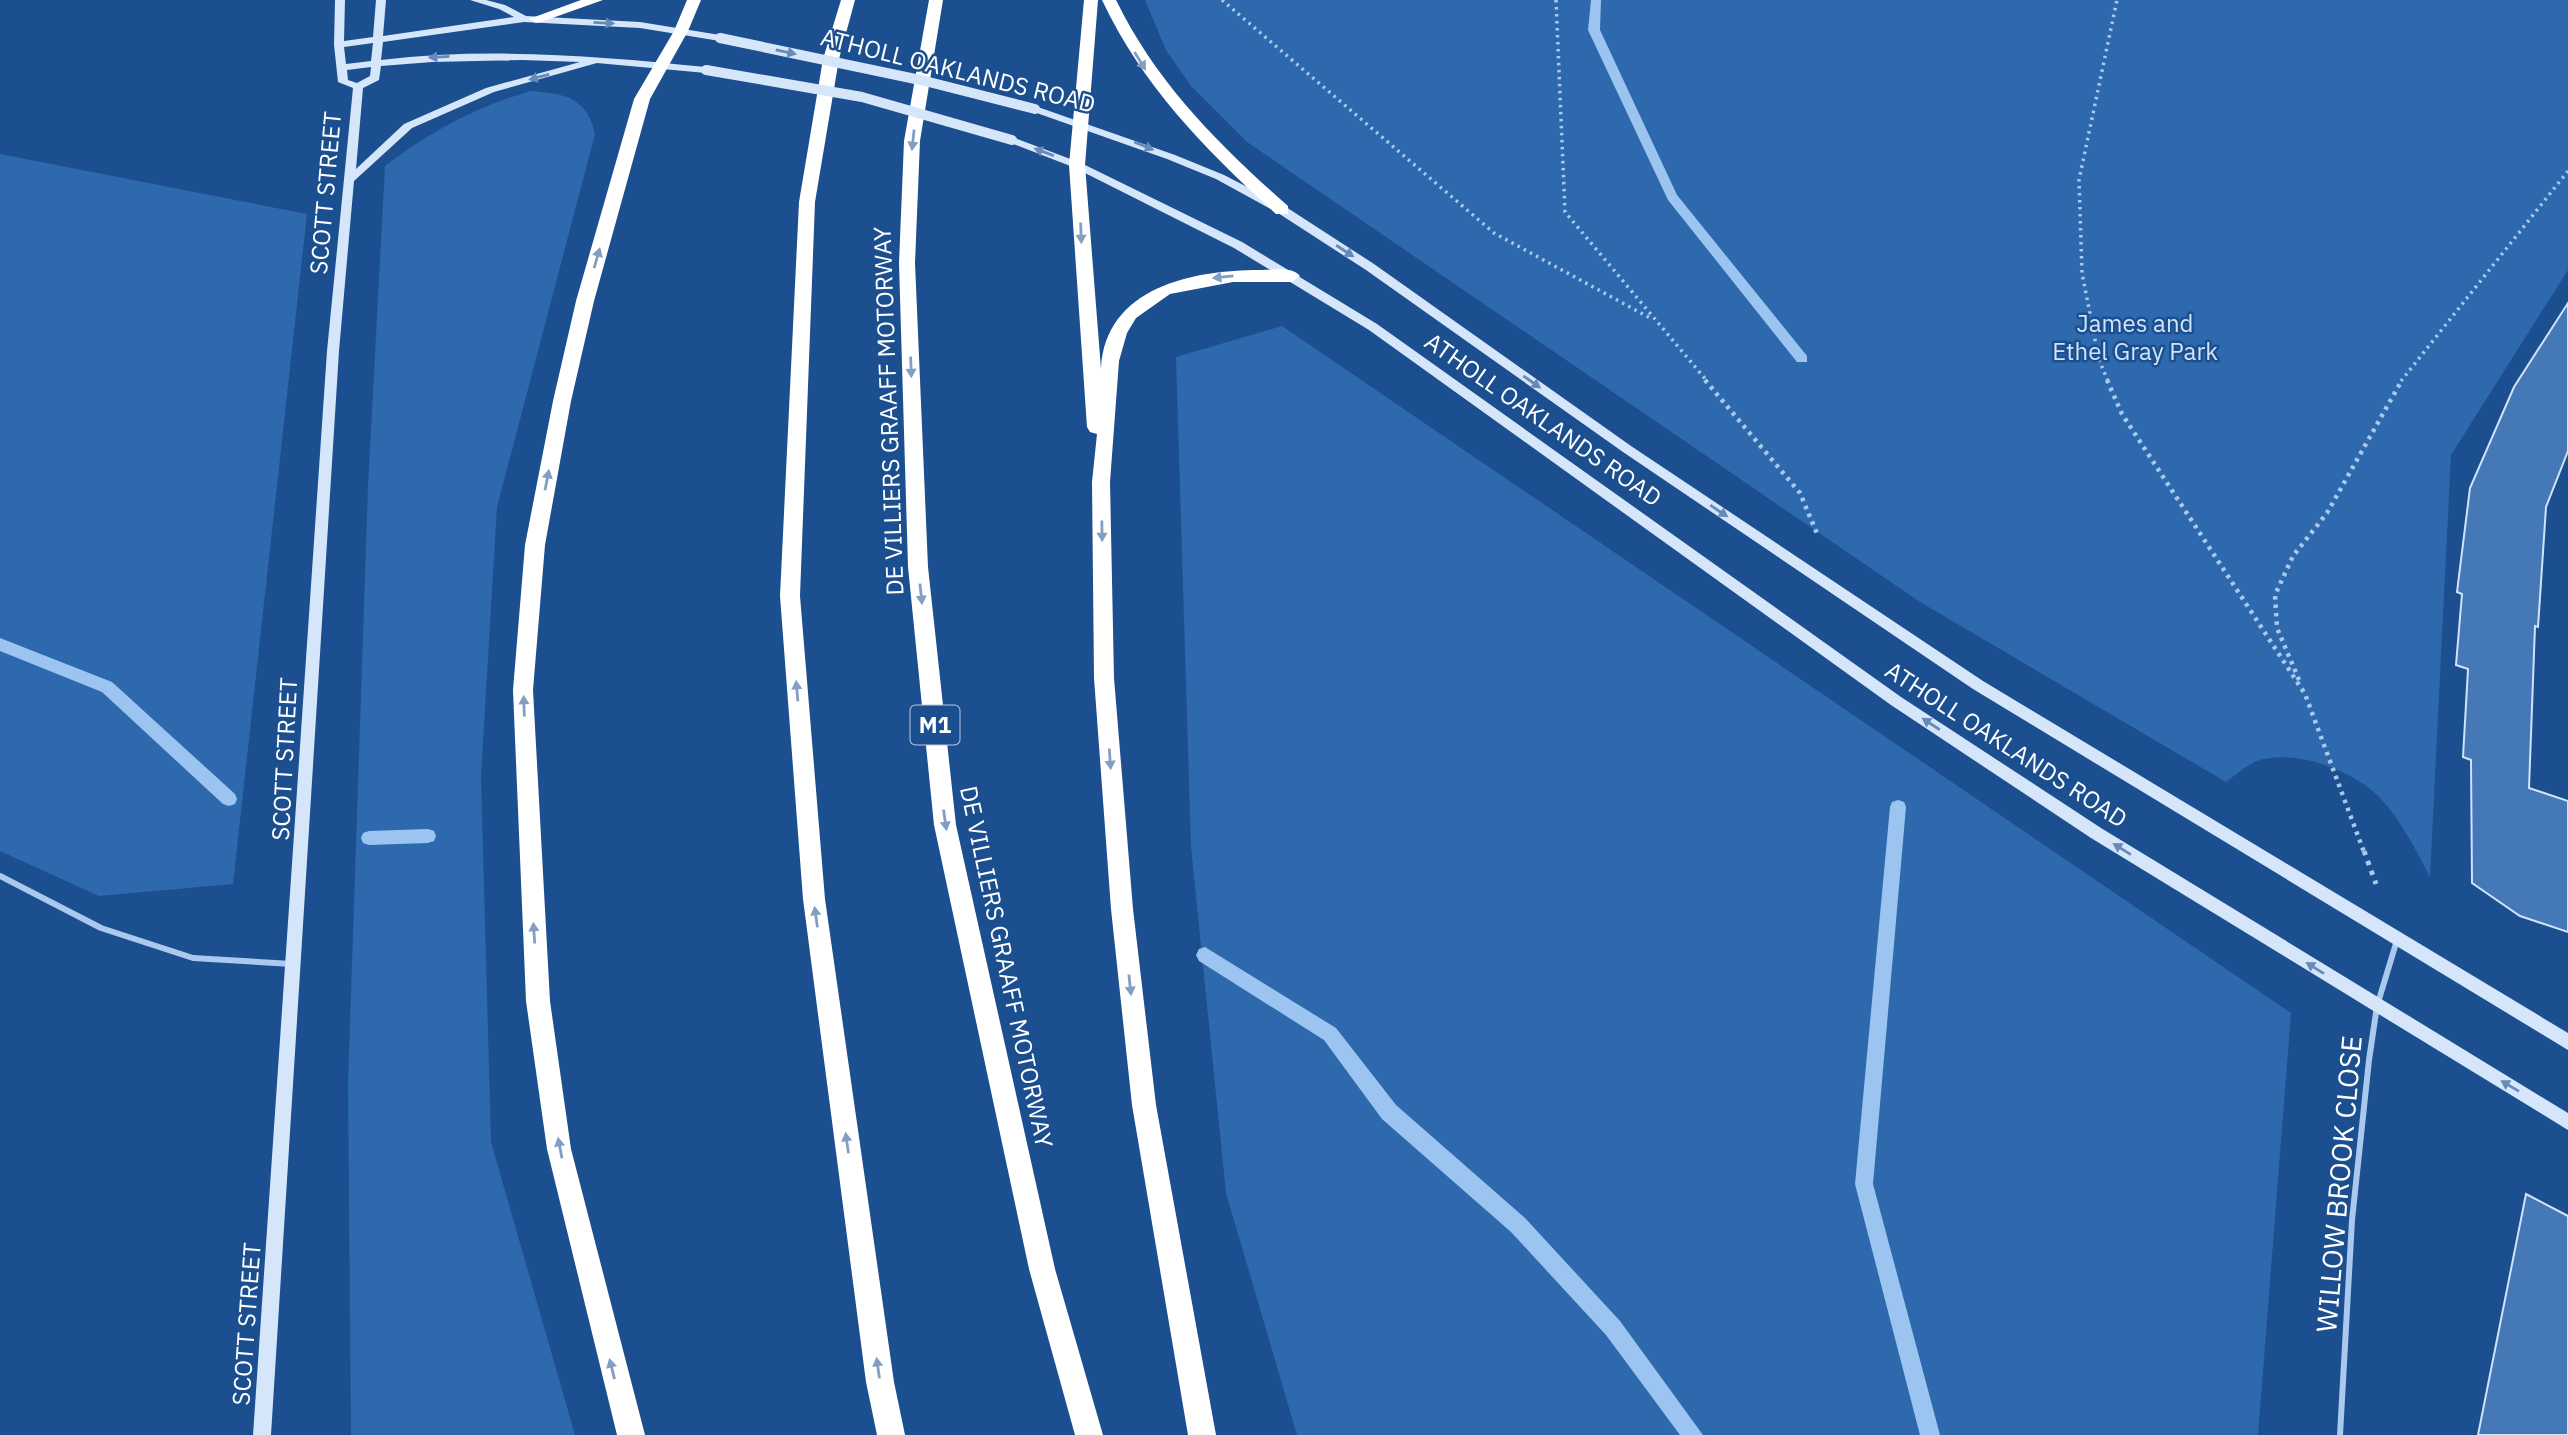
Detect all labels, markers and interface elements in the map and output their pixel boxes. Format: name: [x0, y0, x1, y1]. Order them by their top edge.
one-way arrow: [593, 18, 615, 29]
street label: ATHOLL OAKLANDS ROAD: [817, 20, 1099, 120]
one-way arrow: [775, 47, 797, 58]
one-way arrow: [428, 51, 450, 62]
one-way arrow: [1133, 51, 1146, 70]
one-way arrow: [528, 72, 550, 83]
street label: SCOTT STREET: [302, 110, 348, 276]
one-way arrow: [907, 129, 918, 151]
one-way arrow: [1134, 140, 1155, 151]
one-way arrow: [1034, 146, 1055, 157]
one-way arrow: [1076, 222, 1087, 244]
street label: DE VILLIERS GRAAFF MOTORWAY: [866, 226, 910, 596]
one-way arrow: [1336, 244, 1355, 257]
one-way arrow: [593, 248, 603, 269]
one-way arrow: [1212, 272, 1234, 283]
park label: James and Ethel Gray Park: [2052, 307, 2218, 367]
street label: ATHOLL OAKLANDS ROAD: [1419, 325, 1668, 513]
one-way arrow: [905, 356, 916, 378]
one-way arrow: [1523, 374, 1541, 388]
one-way arrow: [541, 469, 552, 491]
one-way arrow: [1710, 504, 1728, 518]
one-way arrow: [1096, 521, 1107, 543]
one-way arrow: [915, 583, 926, 605]
street label: ATHOLL OAKLANDS ROAD: [1879, 654, 2134, 834]
street label: SCOTT STREET: [264, 676, 304, 841]
one-way arrow: [792, 679, 803, 701]
one-way arrow: [518, 695, 529, 717]
road number: M1: [911, 706, 960, 744]
one-way arrow: [1921, 718, 1941, 731]
one-way arrow: [1105, 748, 1116, 770]
street label: DE VILLIERS GRAAFF MOTORWAY: [953, 783, 1061, 1151]
one-way arrow: [940, 810, 951, 832]
one-way arrow: [2112, 842, 2131, 855]
one-way arrow: [811, 906, 822, 928]
one-way arrow: [528, 922, 539, 944]
one-way arrow: [2306, 962, 2325, 975]
one-way arrow: [1125, 974, 1136, 996]
street label: WILLOW BROOK CLOSE: [2307, 1034, 2370, 1334]
one-way arrow: [2500, 1080, 2519, 1093]
one-way arrow: [841, 1132, 852, 1154]
one-way arrow: [554, 1137, 565, 1159]
street label: SCOTT STREET: [224, 1241, 268, 1406]
one-way arrow: [872, 1357, 883, 1379]
one-way arrow: [607, 1358, 618, 1380]

